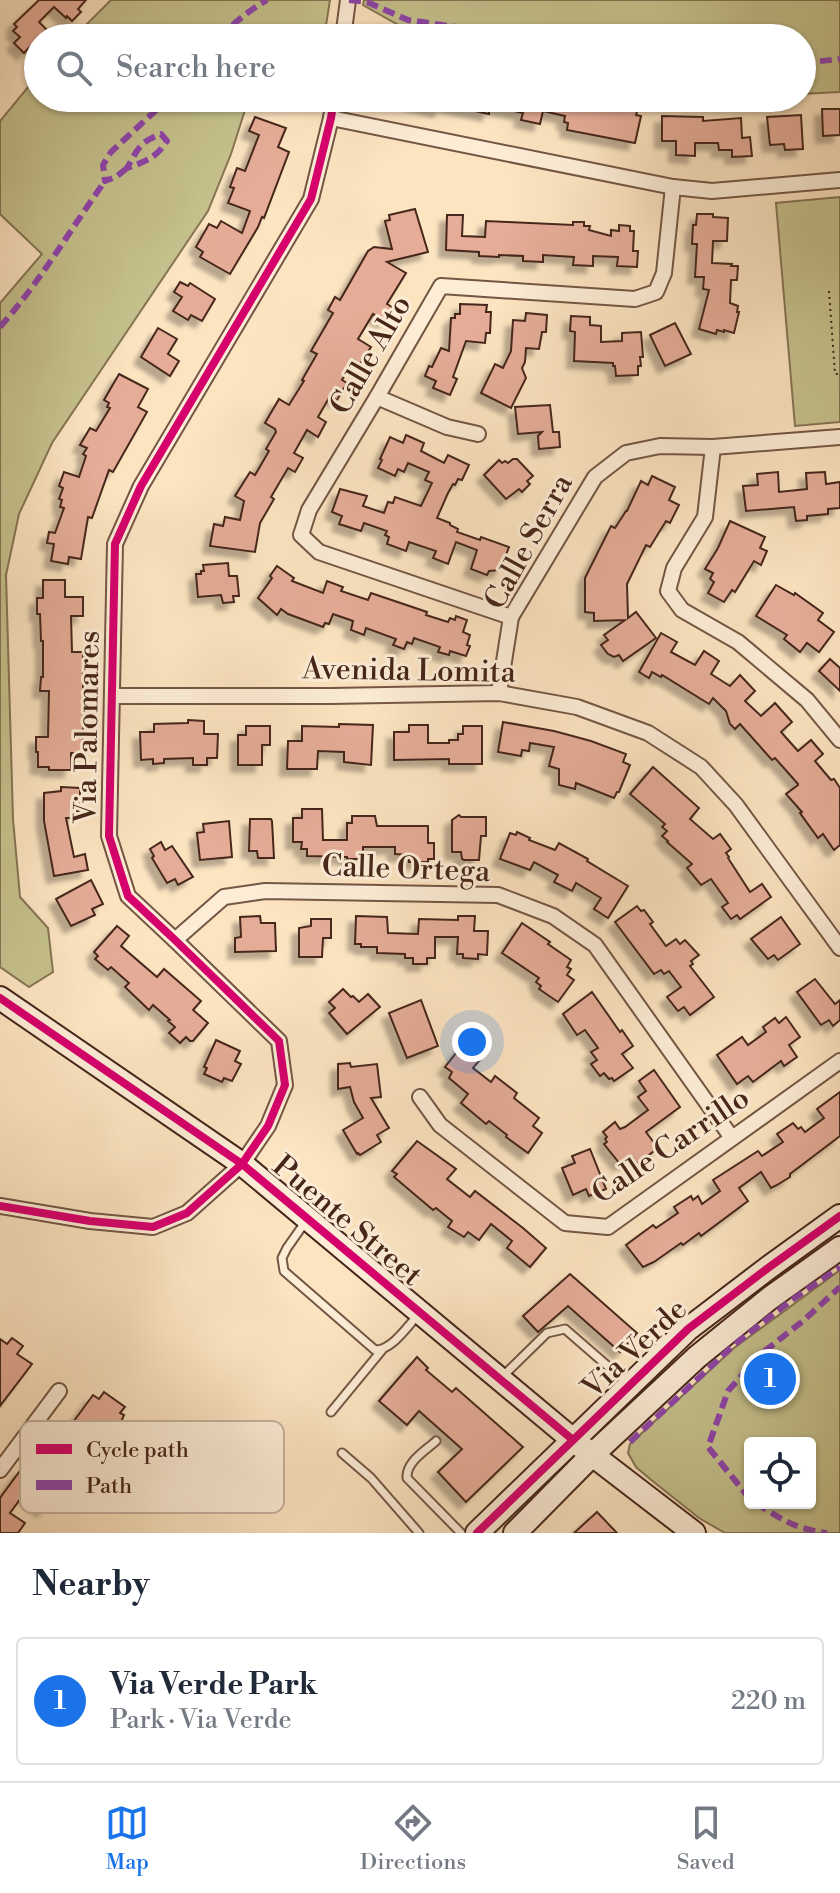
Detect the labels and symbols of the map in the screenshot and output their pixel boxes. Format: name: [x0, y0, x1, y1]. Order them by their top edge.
street label: Calle Alto: [322, 289, 420, 421]
street label: Calle Serra: [476, 467, 582, 616]
street label: Via Palomares: [67, 630, 109, 825]
street label: Avenida Lomita: [301, 650, 517, 692]
street label: Calle Ortega: [321, 847, 492, 891]
your location: [452, 1022, 492, 1062]
street label: Calle Carrillo: [585, 1079, 757, 1213]
street label: Puente Street: [264, 1147, 430, 1295]
street label: Via Verde: [574, 1291, 695, 1408]
pin: 1: [744, 1349, 796, 1409]
legend: [20, 1421, 284, 1513]
text: Cycle path: [86, 1437, 189, 1464]
text: Path: [86, 1473, 132, 1500]

